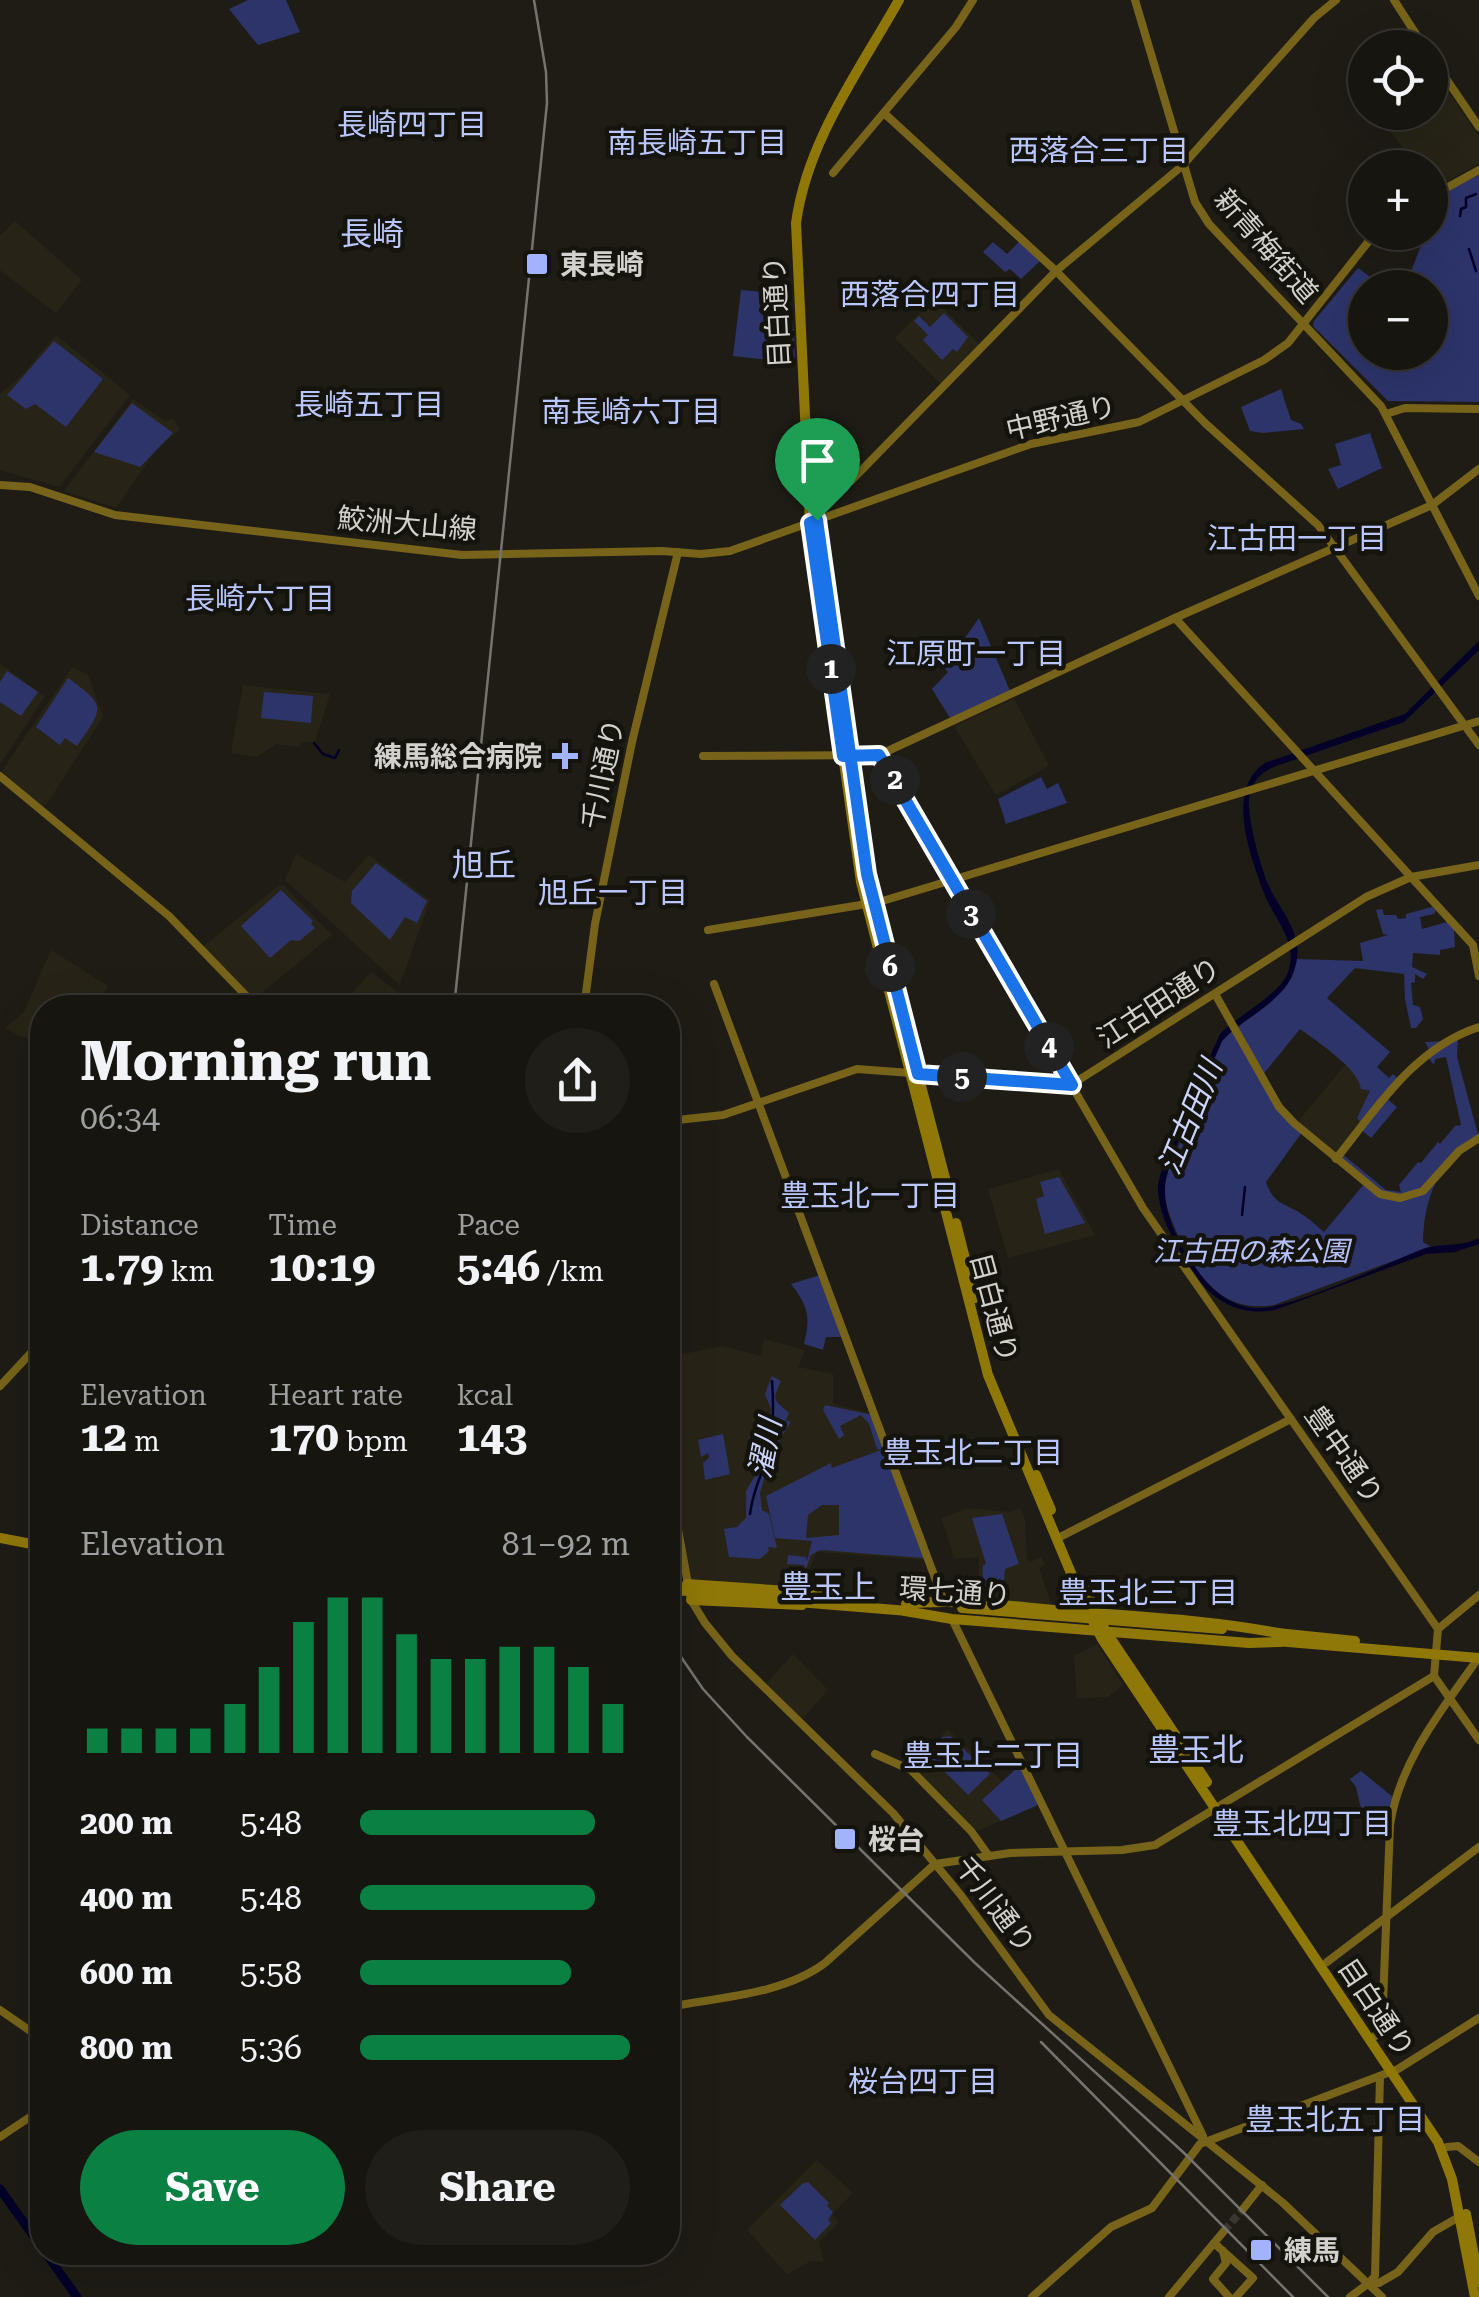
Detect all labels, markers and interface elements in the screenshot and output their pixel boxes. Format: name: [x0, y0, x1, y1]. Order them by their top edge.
map controls: [1348, 30, 1448, 370]
button: locate: [1348, 30, 1448, 130]
district label: 長崎四丁目: [337, 107, 487, 142]
district label: 南長崎五丁目: [607, 125, 787, 160]
district label: 西落合三丁目: [1009, 133, 1189, 168]
button: +: [1348, 150, 1448, 250]
street label: 新青梅街道: [1208, 182, 1324, 310]
district label: 長崎: [340, 215, 404, 253]
place label: 東長崎: [560, 248, 644, 281]
marker: 東長崎: [524, 251, 550, 277]
street label: 目白通り: [758, 255, 796, 369]
button: −: [1348, 270, 1448, 370]
district label: 西落合四丁目: [840, 277, 1020, 312]
district label: 長崎五丁目: [294, 387, 444, 422]
street label: 中野通り: [1003, 389, 1119, 447]
district label: 南長崎六丁目: [541, 394, 721, 429]
pin: [775, 418, 860, 521]
icon: arrive: [790, 433, 845, 488]
street label: 鮫洲大山線: [336, 501, 478, 547]
district label: 江古田一丁目: [1207, 521, 1387, 556]
district label: 長崎六丁目: [185, 581, 335, 616]
district label: 江原町一丁目: [886, 636, 1066, 671]
pin: 1: [806, 644, 856, 694]
text: 1: [823, 652, 839, 685]
street label: 千川通り: [575, 716, 631, 832]
place label: 練馬総合病院: [374, 740, 542, 773]
marker: 練馬総合病院: [552, 743, 578, 769]
pin: 2: [870, 755, 920, 805]
text: 2: [887, 763, 903, 796]
district label: 旭丘: [452, 846, 516, 884]
district label: 旭丘一丁目: [538, 875, 688, 910]
pin: 3: [946, 889, 996, 939]
text: 3: [963, 897, 979, 930]
pin: 6: [865, 942, 915, 992]
text: 6: [882, 950, 898, 983]
street label: 江古田通り: [1091, 951, 1227, 1055]
pin: 4: [1024, 1022, 1074, 1072]
button: share: [525, 1028, 630, 1133]
text: Morning run: [80, 1029, 431, 1093]
text: 4: [1041, 1030, 1057, 1063]
pin: 5: [937, 1052, 987, 1102]
water label: 江古田川: [1151, 1052, 1230, 1179]
text: 5: [954, 1060, 970, 1093]
text: 06:34: [80, 1099, 160, 1137]
district label: 豊玉北一丁目: [780, 1178, 960, 1213]
text: Distance: [80, 1209, 199, 1242]
text: Time: [268, 1209, 337, 1242]
text: Pace: [457, 1209, 520, 1242]
park label: 江古田の森公園: [1153, 1235, 1353, 1268]
text: 1.79: [80, 1242, 164, 1291]
text: 10:19: [268, 1242, 376, 1291]
text: 5:46: [457, 1242, 540, 1291]
street label: 目白通り: [964, 1250, 1024, 1366]
text: km: [164, 1255, 214, 1288]
text: /km: [540, 1255, 604, 1288]
text: Elevation: [80, 1379, 207, 1412]
text: Heart rate: [268, 1379, 403, 1412]
text: kcal: [457, 1379, 513, 1412]
street label: 豊中通り: [1298, 1400, 1390, 1510]
text: 12: [80, 1412, 127, 1461]
text: 170: [268, 1412, 339, 1461]
text: 143: [457, 1412, 527, 1461]
water label: 濯川: [742, 1412, 788, 1481]
text: m: [127, 1425, 160, 1458]
text: bpm: [339, 1425, 408, 1458]
district label: 豊玉北二丁目: [883, 1435, 1063, 1470]
text: Elevation: [80, 1525, 225, 1563]
text: 81–92 m: [502, 1525, 630, 1563]
district label: 豊玉上: [780, 1568, 876, 1606]
street label: 環七通り: [898, 1572, 1012, 1612]
district label: 豊玉北三丁目: [1058, 1575, 1238, 1610]
district label: 豊玉北: [1148, 1731, 1244, 1769]
district label: 豊玉上二丁目: [903, 1738, 1083, 1773]
text: 200 m: [80, 1804, 173, 1842]
text: 5:48: [240, 1804, 302, 1842]
district label: 豊玉北四丁目: [1212, 1806, 1392, 1841]
place label: 桜台: [868, 1823, 924, 1856]
marker: 桜台: [832, 1826, 858, 1852]
street label: 千川通り: [948, 1850, 1042, 1960]
text: 400 m: [80, 1879, 173, 1917]
text: 5:48: [240, 1879, 302, 1917]
street label: 目白通り: [1331, 1952, 1421, 2064]
text: 600 m: [80, 1954, 173, 1992]
text: 5:58: [240, 1954, 302, 1992]
text: 800 m: [80, 2029, 173, 2067]
text: 5:36: [240, 2029, 302, 2067]
district label: 桜台四丁目: [848, 2064, 998, 2099]
district label: 豊玉北五丁目: [1245, 2102, 1425, 2137]
button: Save: [80, 2130, 345, 2245]
button: Share: [365, 2130, 630, 2245]
place label: 練馬: [1284, 2234, 1340, 2267]
marker: 練馬: [1248, 2237, 1274, 2263]

